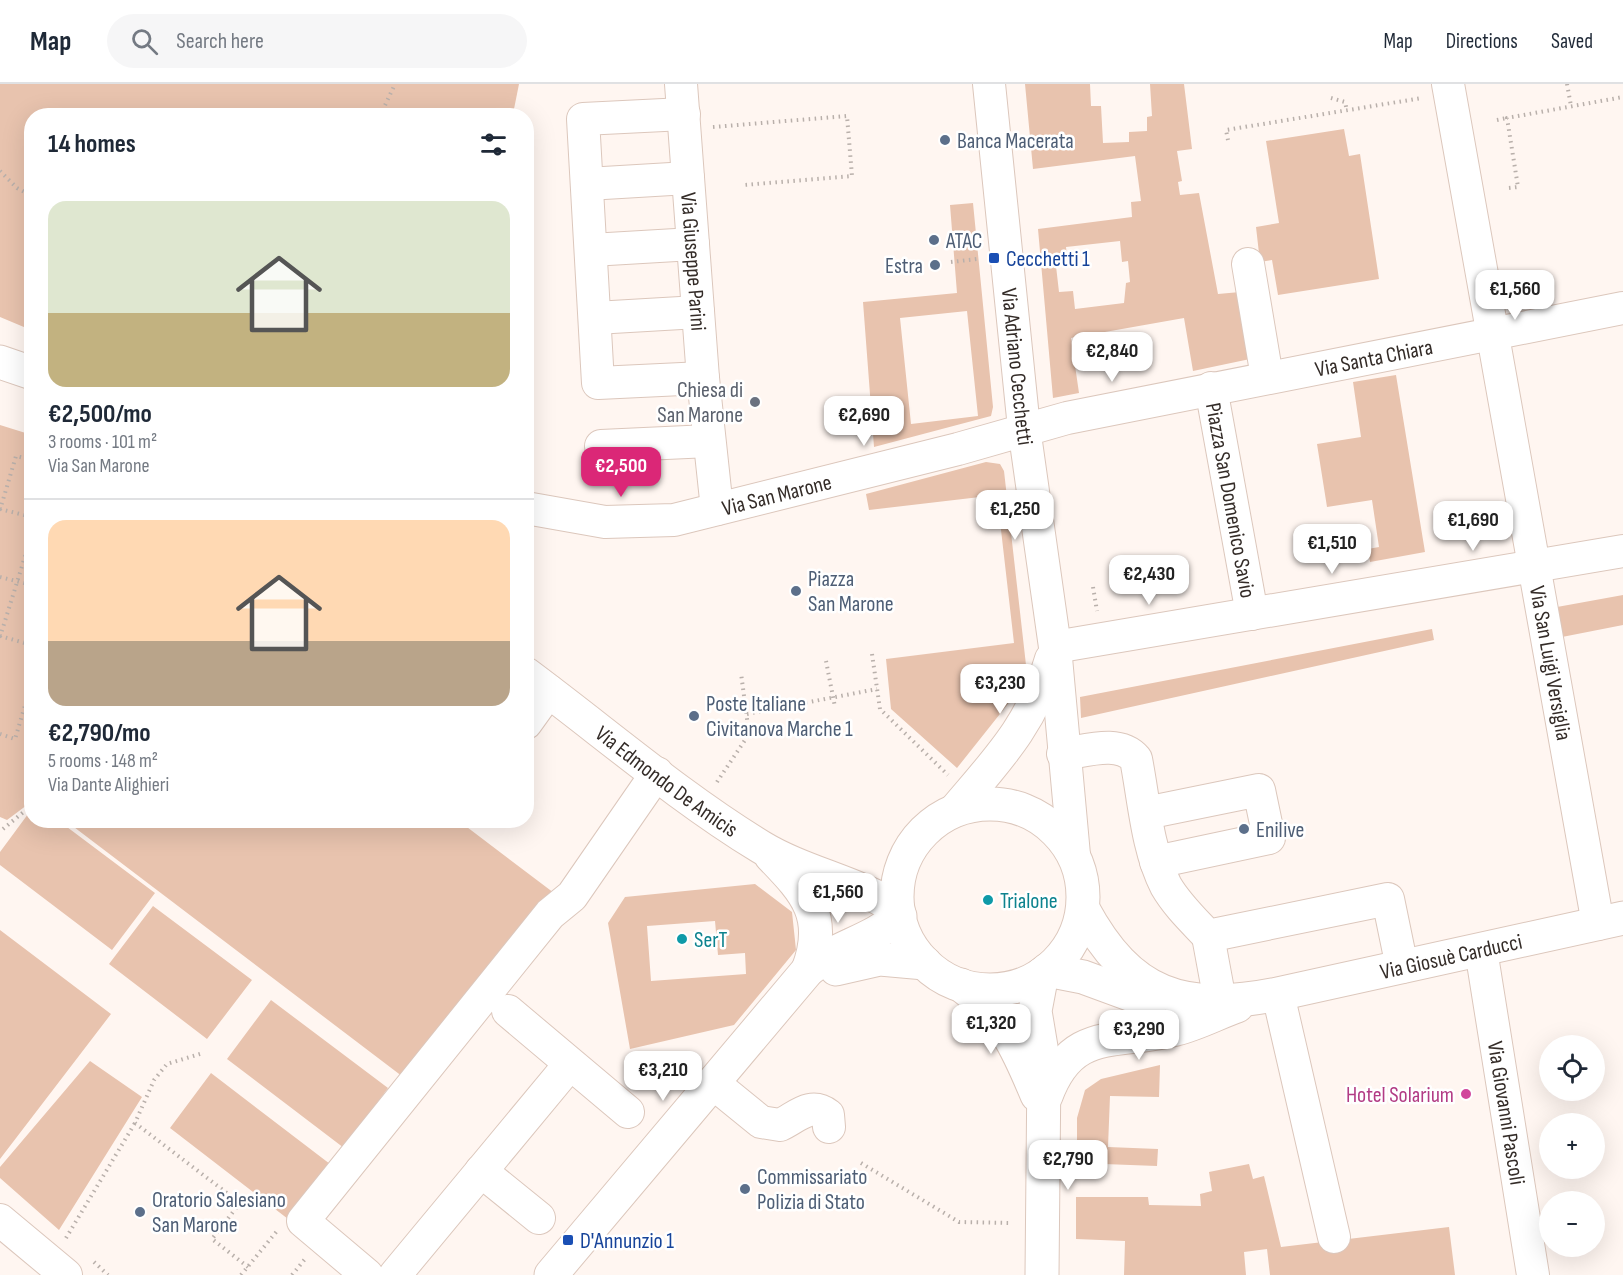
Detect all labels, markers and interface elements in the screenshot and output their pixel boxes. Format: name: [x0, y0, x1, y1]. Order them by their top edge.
search box: [107, 14, 527, 68]
text: Map: [30, 25, 71, 58]
icon: search: [128, 25, 161, 58]
text: Search here: [176, 28, 264, 55]
text: Map: [1383, 29, 1413, 54]
text: Directions: [1446, 29, 1518, 54]
text: Saved: [1551, 29, 1593, 54]
icon: filters: [477, 128, 510, 161]
place label: Banca Macerata: [957, 128, 1074, 155]
text: 14 homes: [48, 129, 136, 160]
marker: Banca Macerata: [938, 133, 952, 147]
street label: Via Giuseppe Parini: [674, 191, 711, 332]
place label: ATAC: [945, 228, 982, 255]
marker: ATAC: [927, 233, 941, 247]
icon: home: [225, 240, 333, 348]
place label: Cecchetti 1: [1006, 246, 1090, 273]
marker: Cecchetti 1: [987, 251, 1001, 265]
place label: Estra: [885, 253, 923, 280]
marker: Estra: [928, 258, 942, 272]
pin: €1,560: [1466, 270, 1564, 321]
text: €1,560: [1489, 277, 1541, 301]
street label: Via Adriano Cecchetti: [995, 287, 1038, 447]
pin: €2,840: [1063, 332, 1161, 383]
street label: Via Santa Chiara: [1313, 334, 1435, 384]
text: €2,840: [1086, 339, 1138, 363]
place label: Chiesa di San Marone: [657, 377, 743, 429]
marker: Chiesa di San Marone: [748, 395, 762, 409]
pin: €2,690: [815, 396, 913, 447]
text: €2,500/mo: [48, 399, 152, 430]
street label: Piazza San Domenico Savio: [1199, 401, 1261, 600]
text: €2,690: [838, 403, 890, 427]
text: 3 rooms · 101 m²: [48, 430, 157, 454]
pin: €2,500: [572, 447, 670, 498]
text: Via San Marone: [48, 454, 150, 478]
text: €2,500: [595, 454, 647, 478]
street label: Via San Marone: [719, 469, 834, 522]
pin: €1,250: [966, 490, 1064, 541]
text: €1,250: [990, 497, 1040, 521]
pin: €1,690: [1424, 501, 1522, 552]
text: €1,690: [1447, 508, 1499, 532]
pin: €1,510: [1283, 524, 1381, 575]
text: €1,510: [1307, 531, 1357, 555]
pin: €2,430: [1100, 555, 1198, 606]
icon: home: [225, 559, 333, 667]
text: €2,430: [1123, 562, 1175, 586]
place label: Piazza San Marone: [808, 566, 894, 618]
marker: Piazza San Marone: [789, 584, 803, 598]
street label: Via San Luigi Versiglia: [1523, 584, 1577, 743]
pin: €3,230: [951, 664, 1049, 715]
text: €3,230: [974, 671, 1026, 695]
place label: Poste Italiane Civitanova Marche 1: [706, 691, 853, 743]
marker: Poste Italiane Civitanova Marche 1: [687, 709, 701, 723]
text: €2,790/mo: [48, 718, 151, 749]
street label: Via Edmondo De Amicis: [589, 720, 743, 844]
text: 5 rooms · 148 m²: [48, 749, 158, 773]
text: Via Dante Alighieri: [48, 773, 169, 797]
place label: Enilive: [1256, 817, 1304, 844]
marker: Enilive: [1237, 822, 1251, 836]
pin: €1,560: [789, 873, 887, 924]
text: €1,560: [812, 880, 864, 904]
place label: Trialone: [1000, 888, 1058, 915]
marker: Trialone: [981, 893, 995, 907]
place label: SerT: [694, 927, 728, 954]
street label: Via Giosuè Carducci: [1378, 929, 1525, 986]
marker: SerT: [675, 932, 689, 946]
pin: €1,320: [942, 1004, 1040, 1055]
pin: €3,290: [1090, 1010, 1188, 1061]
text: €1,320: [966, 1011, 1016, 1035]
text: €3,290: [1113, 1017, 1165, 1041]
map controls: [1539, 1035, 1605, 1257]
button: locate: [1539, 1035, 1605, 1101]
street label: Via Giovanni Pascoli: [1481, 1039, 1530, 1187]
pin: €3,210: [614, 1051, 712, 1102]
text: €3,210: [638, 1058, 688, 1082]
place label: Hotel Solarium: [1346, 1082, 1454, 1109]
marker: Hotel Solarium: [1459, 1087, 1473, 1101]
button: +: [1539, 1113, 1605, 1179]
pin: €2,790: [1019, 1140, 1117, 1191]
text: €2,790: [1043, 1147, 1093, 1171]
place label: Commissariato Polizia di Stato: [757, 1164, 867, 1216]
marker: Commissariato Polizia di Stato: [738, 1182, 752, 1196]
place label: Oratorio Salesiano San Marone: [152, 1187, 286, 1239]
button: −: [1539, 1191, 1605, 1257]
marker: Oratorio Salesiano San Marone: [133, 1205, 147, 1219]
place label: D'Annunzio 1: [580, 1228, 674, 1255]
marker: D'Annunzio 1: [561, 1233, 575, 1247]

